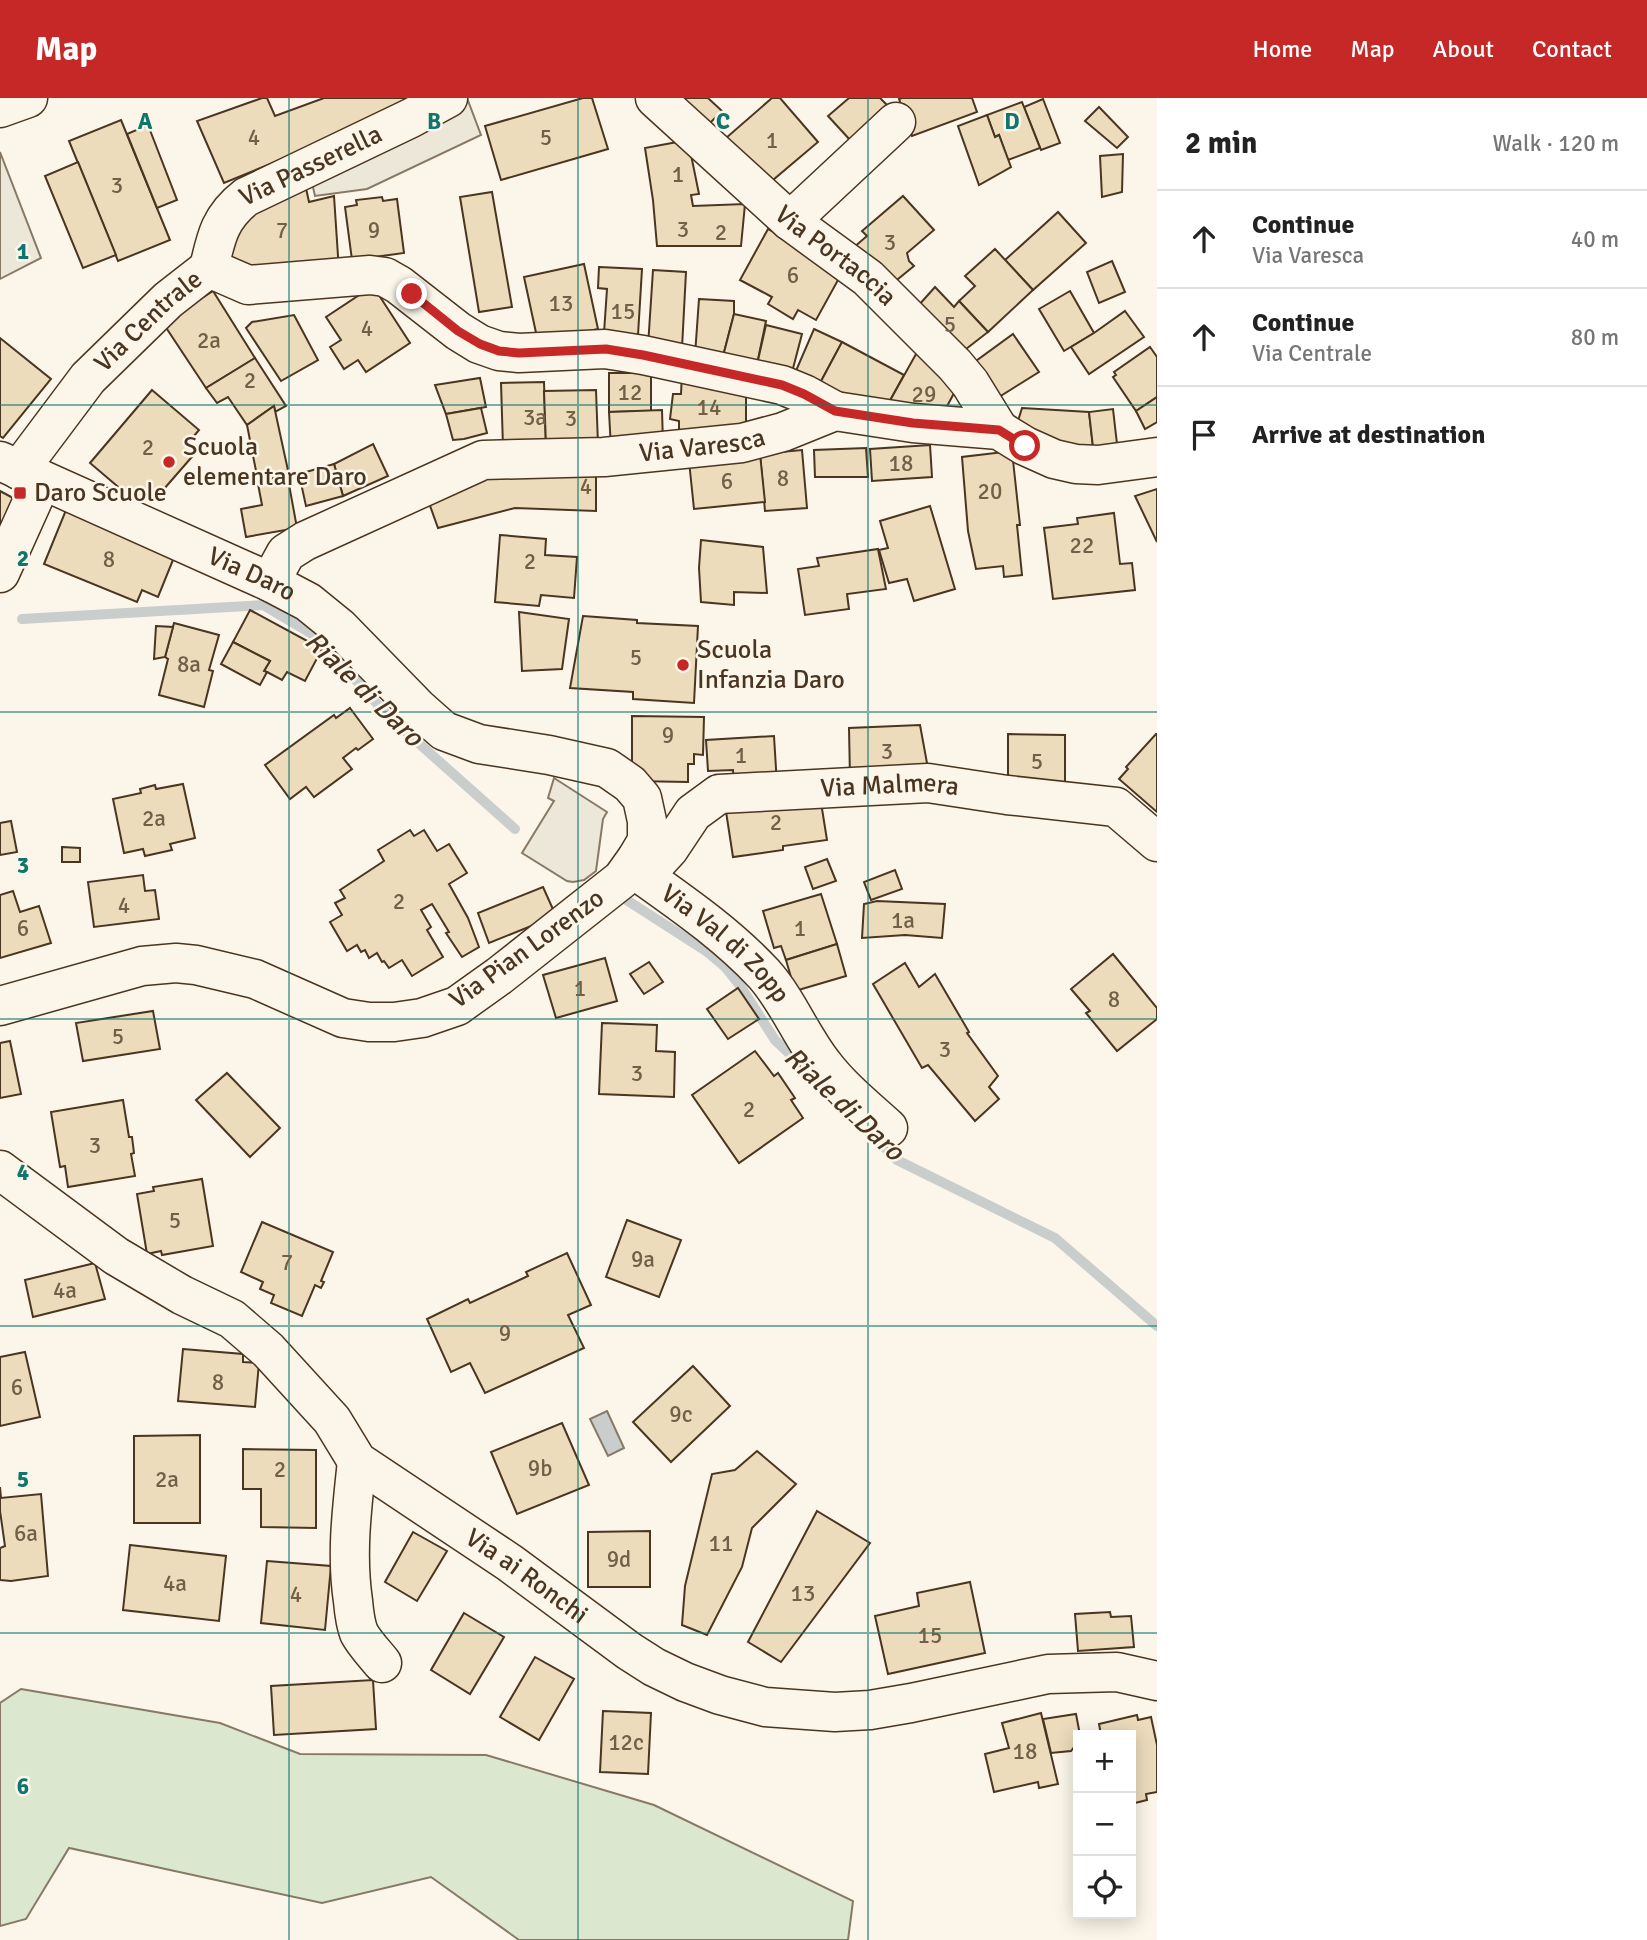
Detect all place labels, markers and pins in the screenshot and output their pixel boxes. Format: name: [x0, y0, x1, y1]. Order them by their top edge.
place label: Scuola elementare Daro: [183, 431, 367, 493]
marker: Scuola elementare Daro: [161, 454, 177, 470]
place label: Daro Scuole: [34, 477, 167, 509]
marker: Daro Scuole: [12, 485, 28, 501]
place label: Scuola Infanzia Daro: [697, 634, 845, 696]
marker: Scuola Infanzia Daro: [675, 657, 691, 673]

